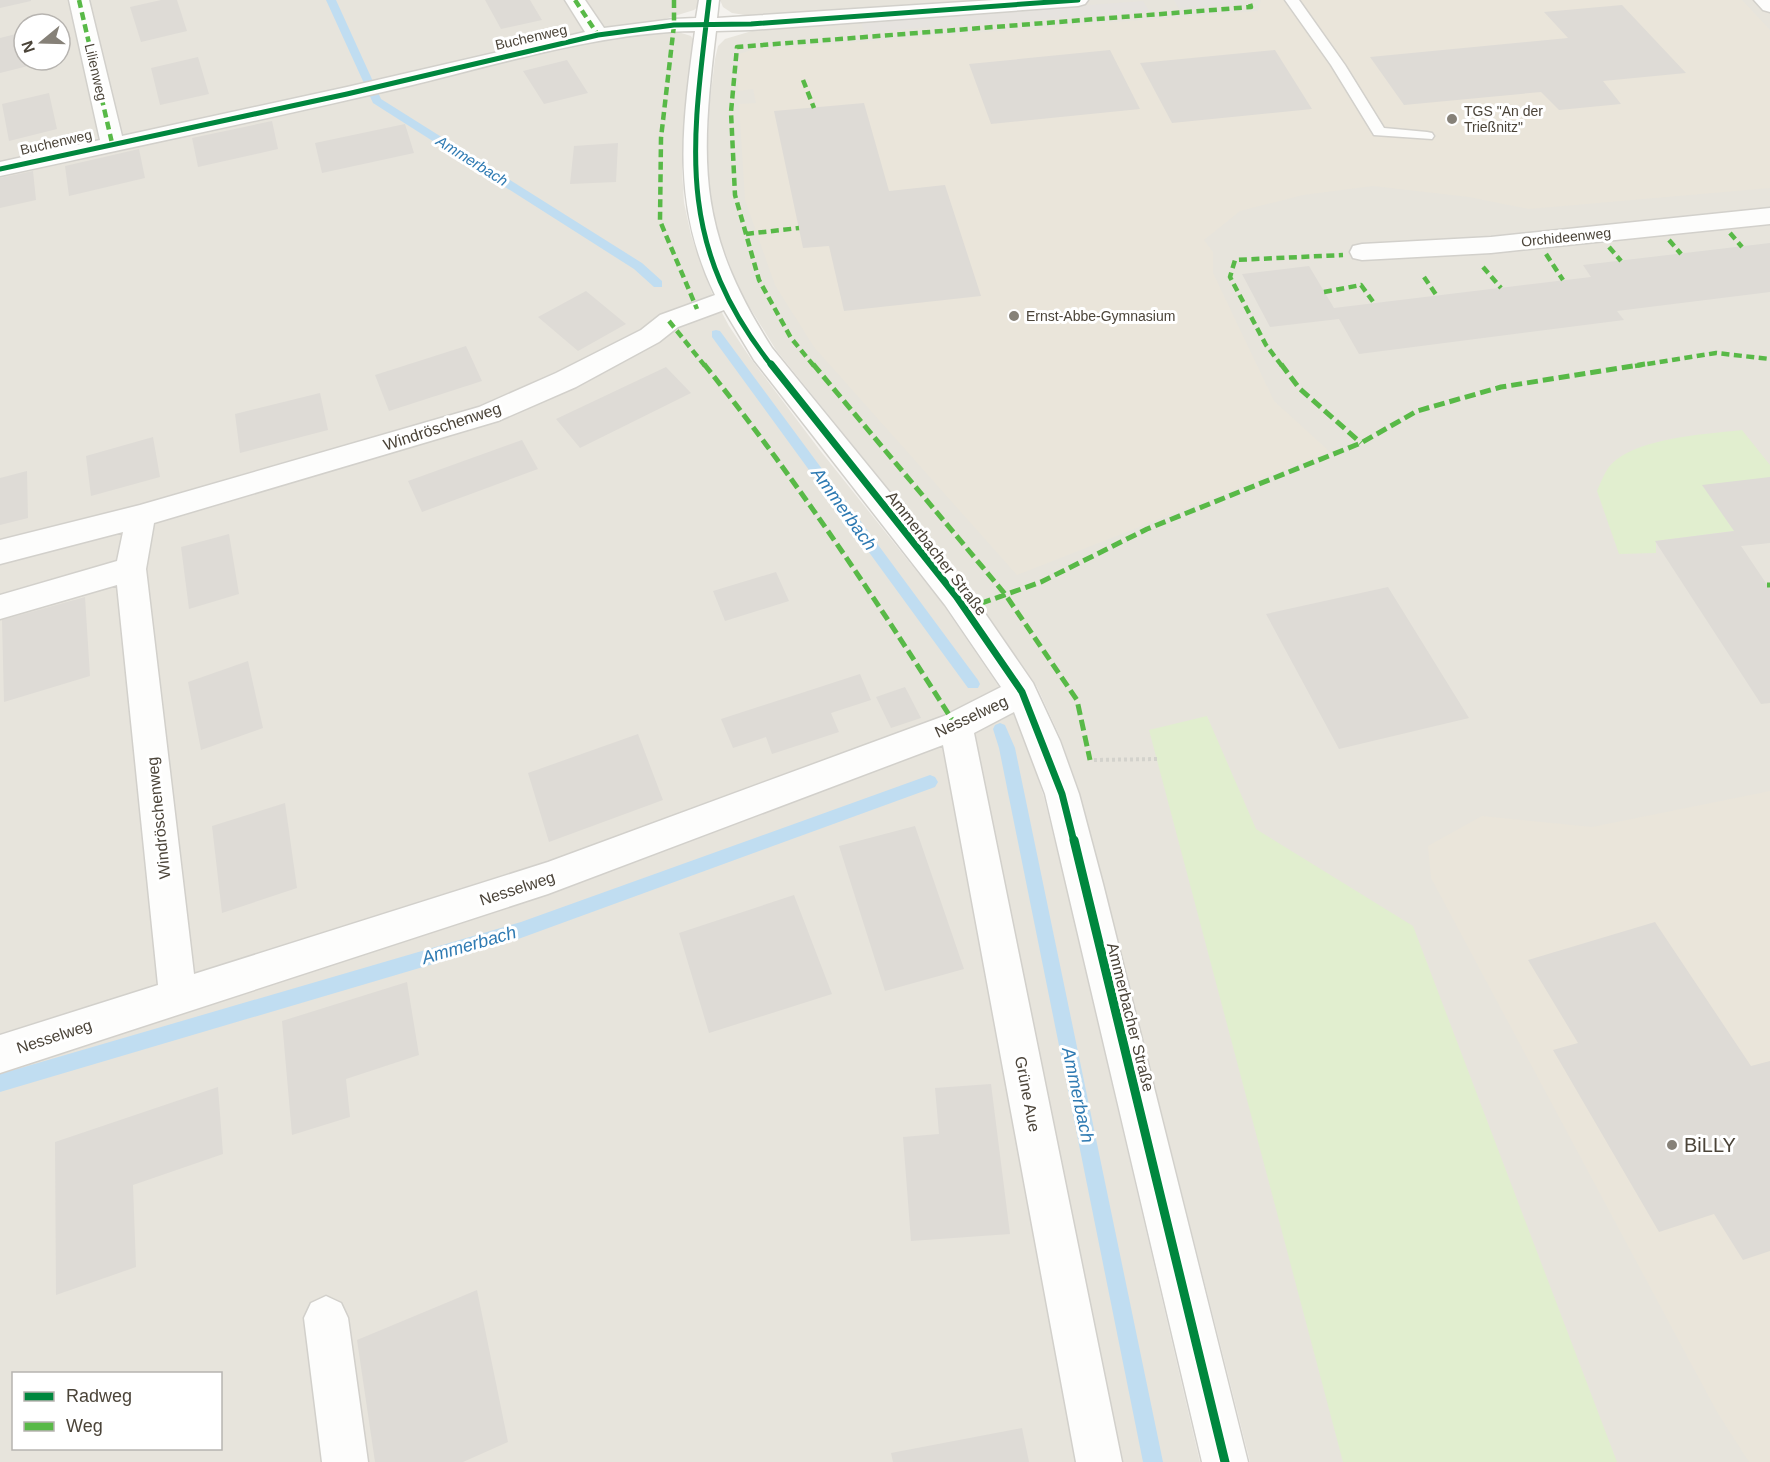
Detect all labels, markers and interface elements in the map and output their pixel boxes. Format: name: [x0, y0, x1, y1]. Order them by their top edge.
north arrow: [12, 12, 72, 72]
street label: Buchenweg: [494, 21, 568, 53]
text: N: [18, 38, 38, 55]
street label: Lilienweg: [82, 42, 110, 102]
place label: TGS "An der Trießnitz": [1464, 103, 1543, 135]
marker: TGS "An der Trießnitz": [1445, 112, 1459, 126]
street label: Buchenweg: [19, 126, 93, 158]
water label: Ammerbach: [433, 131, 511, 189]
street label: Orchideenweg: [1520, 224, 1612, 250]
place label: Ernst-Abbe-Gymnasium: [1026, 308, 1175, 324]
marker: Ernst-Abbe-Gymnasium: [1007, 309, 1021, 323]
street label: Windröschenweg: [381, 399, 503, 454]
water label: Ammerbach: [807, 463, 881, 554]
street label: Ammerbacher Straße: [883, 488, 990, 619]
street label: Nesselweg: [932, 692, 1010, 741]
street label: Windröschenweg: [144, 756, 173, 880]
street label: Nesselweg: [477, 868, 557, 909]
water label: Ammerbach: [419, 922, 518, 968]
street label: Ammerbacher Straße: [1104, 941, 1157, 1093]
street label: Nesselweg: [14, 1016, 94, 1057]
water label: Ammerbach: [1058, 1044, 1098, 1145]
street label: Grüne Aue: [1012, 1055, 1043, 1133]
place label: BiLLY: [1684, 1134, 1736, 1156]
marker: BiLLY: [1665, 1138, 1679, 1152]
legend: [12, 1372, 222, 1450]
text: Radweg: [66, 1386, 132, 1406]
text: Weg: [66, 1416, 103, 1436]

